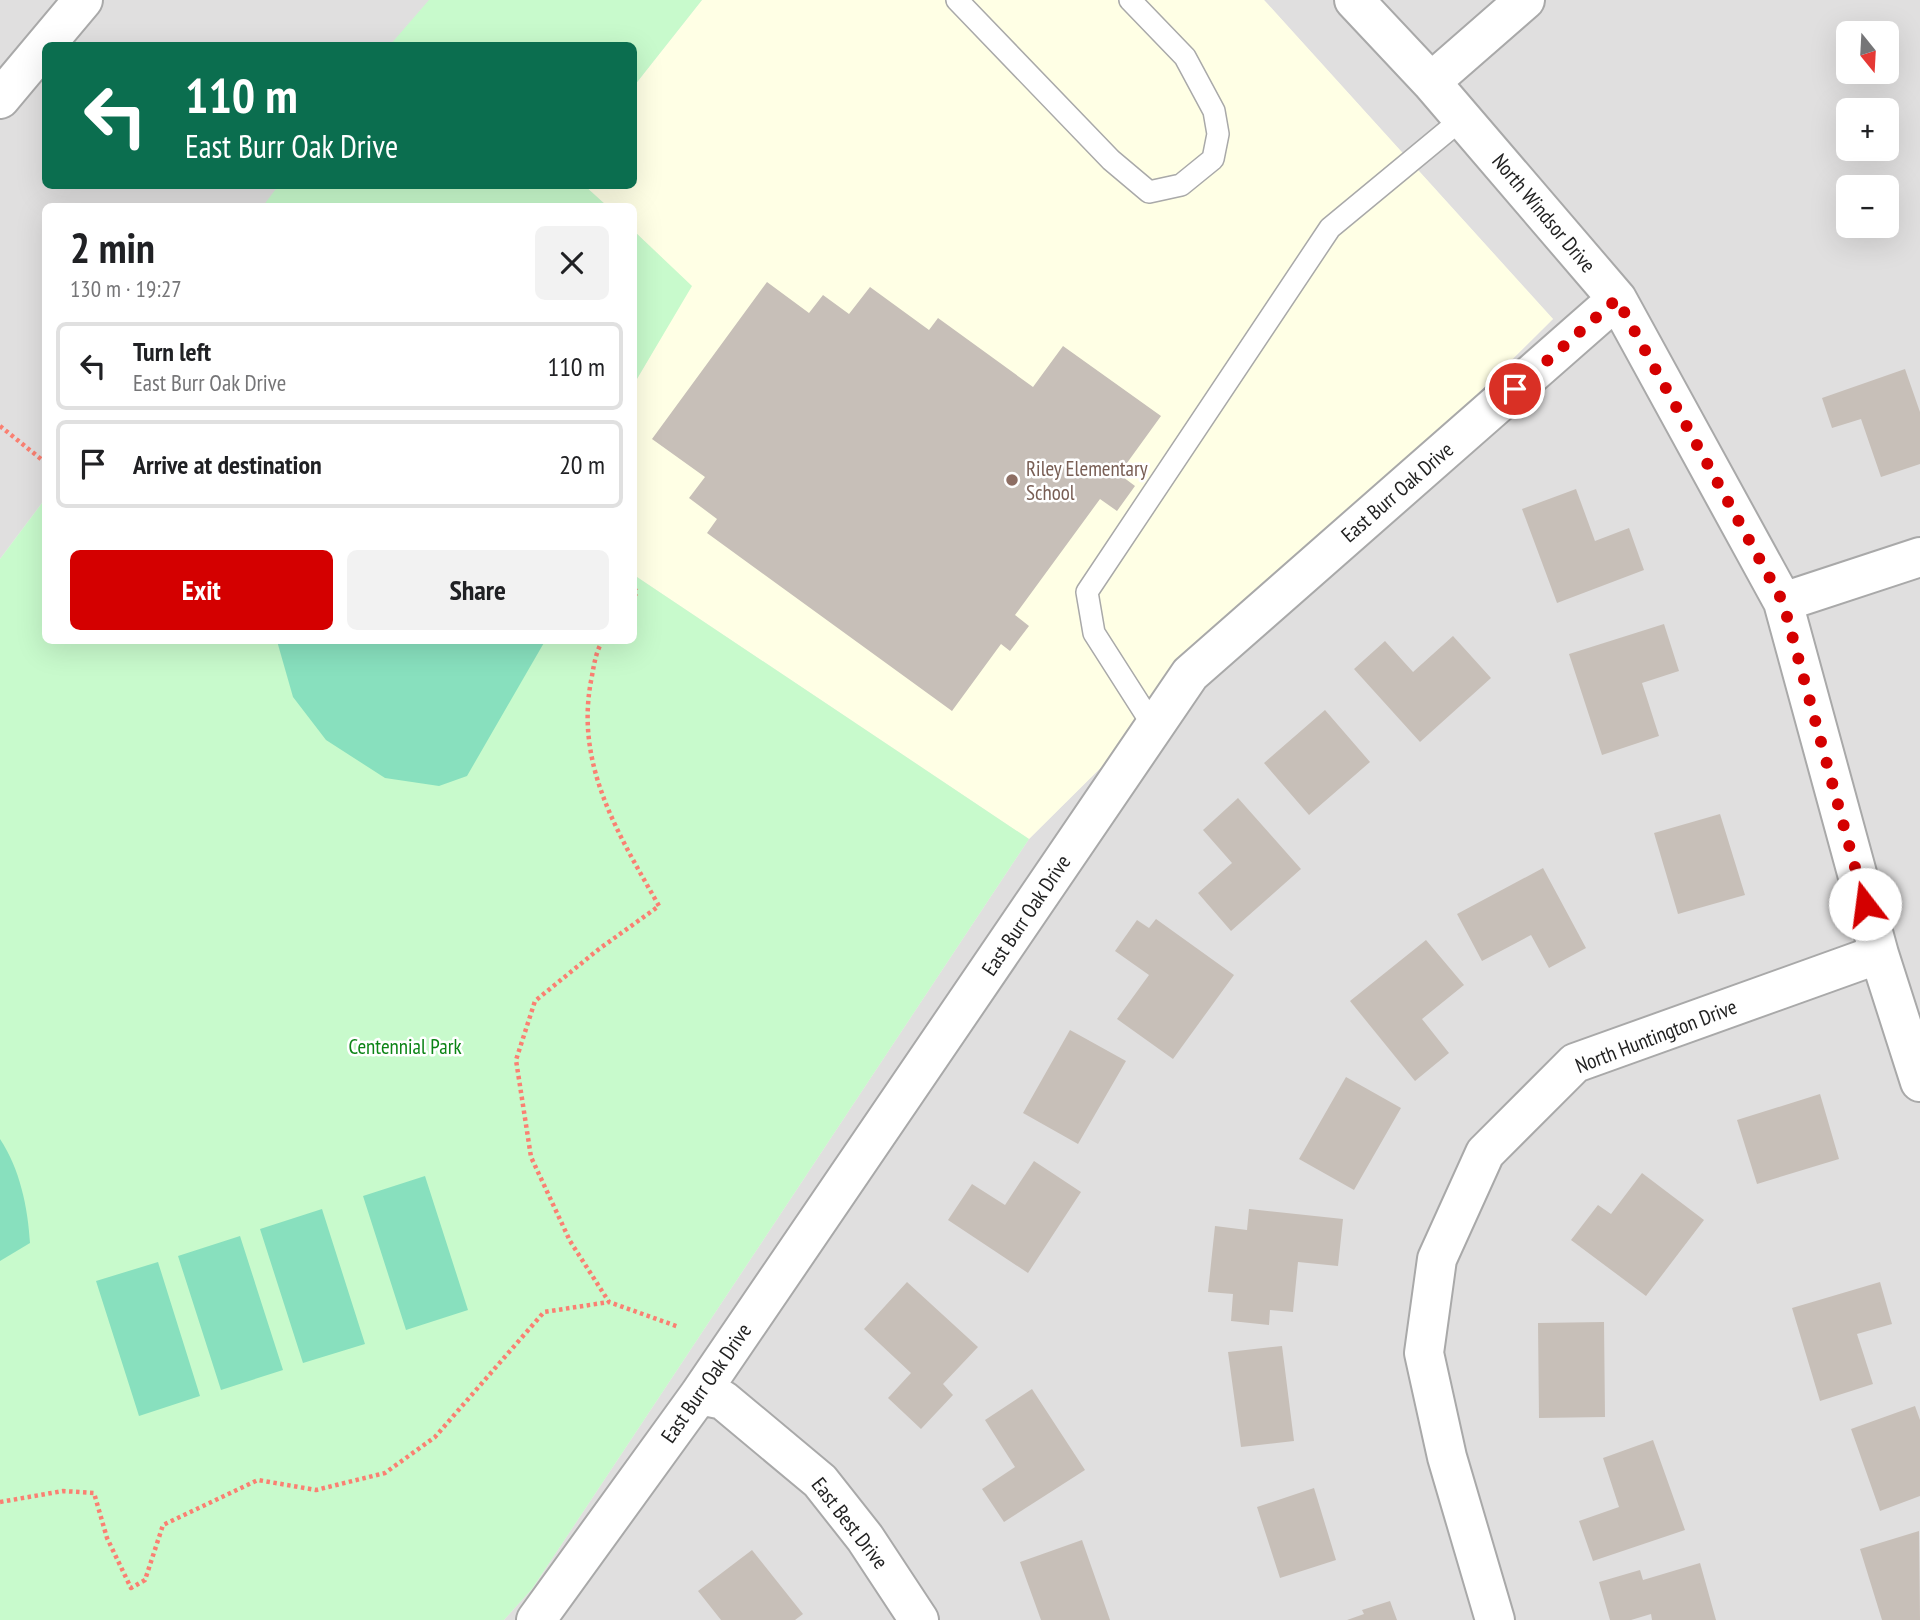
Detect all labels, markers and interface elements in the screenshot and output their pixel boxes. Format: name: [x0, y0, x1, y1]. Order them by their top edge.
north arrow: [1836, 21, 1899, 84]
map controls: [1836, 21, 1899, 238]
text: 110 m: [185, 63, 298, 127]
icon: left: [70, 70, 161, 161]
button: +: [1836, 98, 1899, 161]
text: East Burr Oak Drive: [185, 125, 398, 167]
street label: North Windsor Drive: [1486, 148, 1602, 278]
button: −: [1836, 175, 1899, 238]
text: 2 min: [70, 220, 155, 275]
button: close: [535, 226, 609, 300]
text: 130 m · 19:27: [70, 274, 182, 303]
text: Turn left: [133, 335, 211, 368]
icon: left: [74, 347, 112, 385]
text: 110 m: [547, 350, 605, 383]
pin: [1485, 359, 1545, 419]
text: East Burr Oak Drive: [133, 368, 286, 397]
icon: arrive: [1496, 370, 1534, 408]
street label: East Burr Oak Drive: [1335, 436, 1459, 548]
icon: arrive: [74, 445, 112, 483]
text: Arrive at destination: [133, 448, 322, 481]
text: 20 m: [559, 448, 605, 481]
place label: Riley Elementary School: [1026, 455, 1148, 506]
marker: Riley Elementary School: [1004, 472, 1020, 488]
button: Exit: [70, 550, 333, 630]
button: Share: [347, 550, 609, 630]
street label: East Burr Oak Drive: [976, 849, 1076, 981]
position arrow: [1828, 867, 1902, 941]
street label: North Huntington Drive: [1571, 993, 1741, 1079]
park label: Centennial Park: [348, 1033, 462, 1060]
street label: East Burr Oak Drive: [655, 1318, 757, 1448]
street label: East Best Drive: [806, 1472, 894, 1574]

